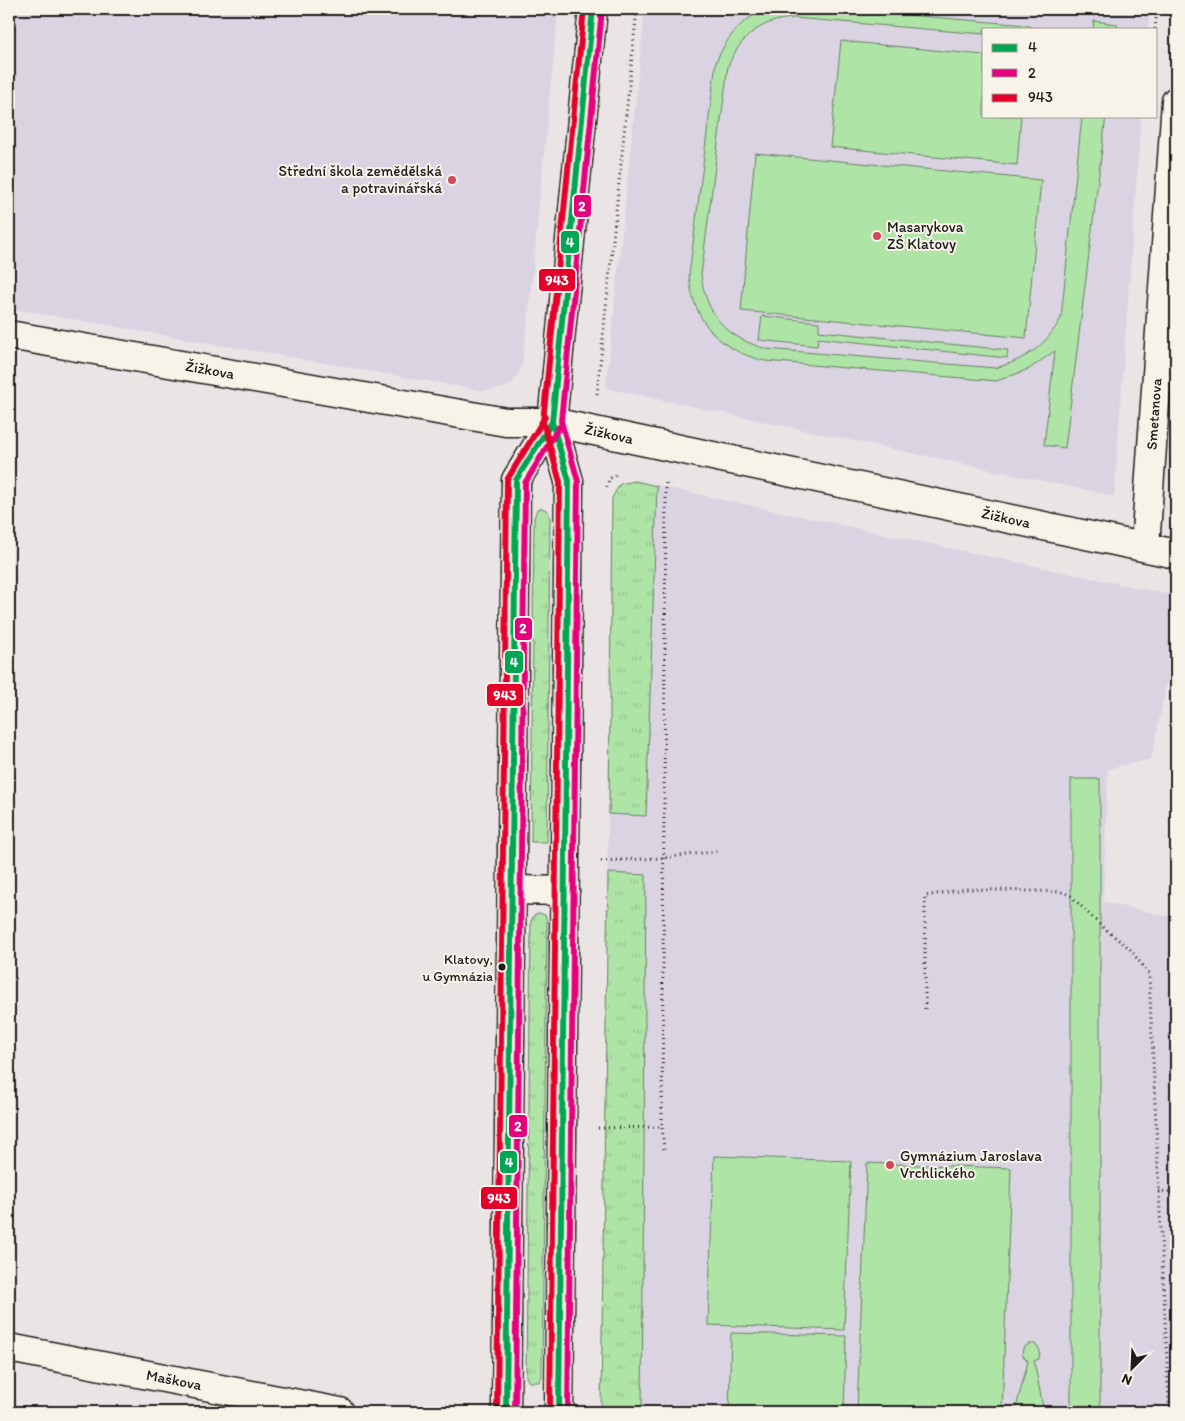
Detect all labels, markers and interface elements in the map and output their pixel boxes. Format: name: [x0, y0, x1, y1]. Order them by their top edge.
legend: [982, 28, 1158, 118]
text: 4: [1028, 38, 1037, 56]
text: 2: [1028, 64, 1036, 82]
text: 943: [1028, 88, 1053, 106]
place label: Střední škola zemědělská a potravinářská: [279, 162, 442, 197]
marker: Střední škola zemědělská a potravinářská: [446, 174, 458, 186]
line badge: 2: [573, 194, 592, 218]
text: 2: [578, 198, 586, 215]
place label: Masarykova ZŠ Klatovy: [887, 218, 964, 253]
line badge: 4: [560, 230, 580, 254]
marker: Masarykova ZŠ Klatovy: [871, 230, 883, 242]
text: 4: [566, 234, 575, 251]
line badge: 943: [538, 268, 576, 292]
text: 943: [545, 272, 569, 289]
street label: Žižkova: [184, 357, 236, 383]
street label: Smetanova: [1143, 377, 1166, 451]
street label: Žižkova: [583, 420, 635, 448]
street label: Žižkova: [980, 504, 1032, 532]
line badge: 2: [514, 617, 533, 641]
text: 2: [519, 620, 527, 637]
line badge: 4: [504, 650, 524, 674]
text: 4: [510, 654, 519, 671]
line badge: 943: [486, 683, 524, 707]
text: 943: [493, 687, 517, 704]
place label: Klatovy, u Gymnázia: [422, 951, 493, 985]
marker: Klatovy, u Gymnázia: [497, 962, 507, 972]
line badge: 2: [508, 1114, 528, 1138]
text: 2: [514, 1118, 522, 1135]
place label: Gymnázium Jaroslava Vrchlického: [900, 1147, 1042, 1182]
line badge: 4: [499, 1150, 518, 1174]
text: 4: [505, 1154, 514, 1171]
marker: Gymnázium Jaroslava Vrchlického: [884, 1159, 896, 1171]
line badge: 943: [480, 1186, 518, 1210]
text: 943: [487, 1190, 511, 1207]
north arrow: [1108, 1344, 1158, 1394]
street label: Maškova: [145, 1366, 204, 1394]
text: N: [1119, 1370, 1135, 1389]

